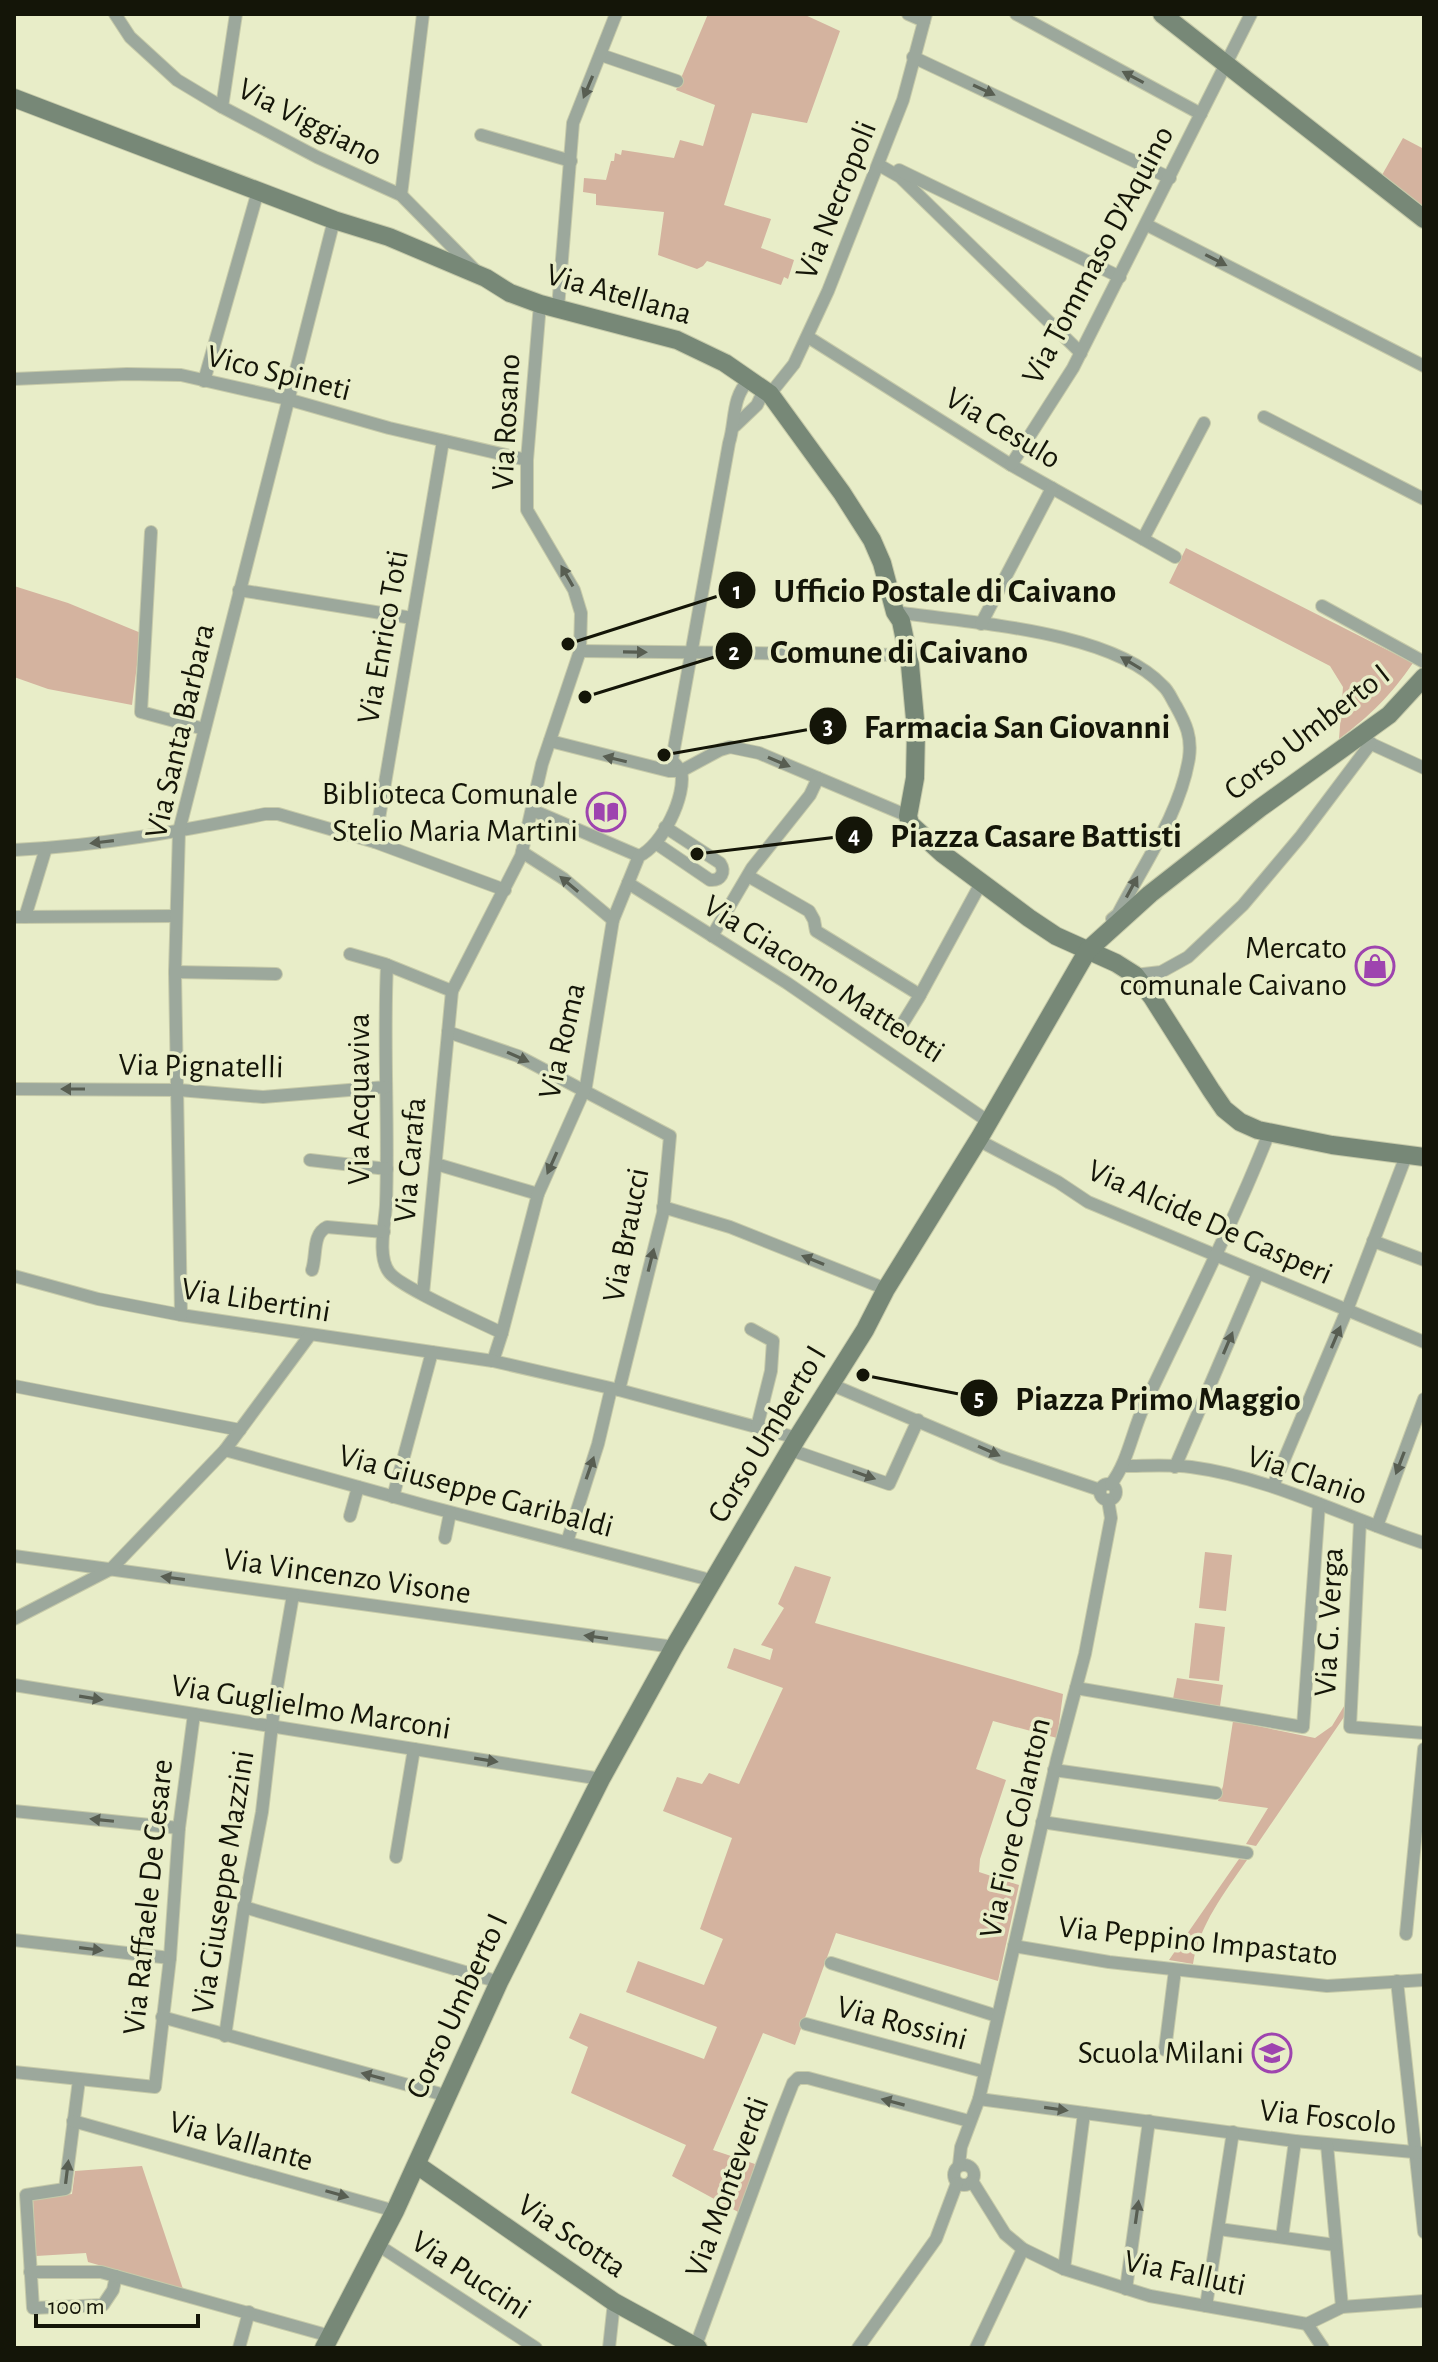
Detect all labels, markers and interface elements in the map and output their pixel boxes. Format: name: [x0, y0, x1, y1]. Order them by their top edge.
one-way arrow: [1121, 70, 1144, 84]
street label: Via Viggiano: [233, 72, 387, 172]
one-way arrow: [581, 75, 594, 99]
one-way arrow: [972, 83, 996, 97]
street label: Via Necropoli: [790, 116, 882, 284]
street label: Via Tommaso D'Aquino: [1016, 121, 1180, 389]
one-way arrow: [1205, 253, 1228, 267]
street label: Via Atellana: [543, 258, 695, 330]
street label: Vico Spineti: [204, 340, 354, 406]
street label: Via Rosano: [486, 353, 526, 491]
street label: Via Cesulo: [940, 381, 1066, 475]
street label: Via Enrico Toti: [352, 548, 414, 726]
callout: Ufficio Postale di Caivano: [717, 561, 1132, 619]
one-way arrow: [560, 565, 574, 587]
text: Ufficio Postale di Caivano: [774, 575, 1116, 609]
text: 1: [733, 580, 741, 604]
street label: Via Santa Barbara: [140, 621, 220, 841]
callout: Comune di Caivano: [714, 622, 1044, 680]
text: Comune di Caivano: [770, 636, 1028, 670]
text: 2: [728, 641, 740, 665]
one-way arrow: [623, 646, 648, 658]
one-way arrow: [1120, 656, 1142, 670]
street label: Corso Umberto I: [1218, 658, 1396, 806]
callout: Farmacia San Giovanni: [808, 697, 1187, 755]
text: Farmacia San Giovanni: [864, 711, 1170, 745]
text: 3: [823, 715, 833, 739]
one-way arrow: [602, 752, 627, 764]
one-way arrow: [767, 755, 791, 768]
place label: Biblioteca Comunale Stelio Maria Martini: [322, 778, 578, 847]
library icon: Biblioteca Comunale Stelio Maria Martini: [585, 791, 627, 833]
callout: Piazza Casare Battisti: [834, 806, 1198, 864]
text: Piazza Casare Battisti: [890, 820, 1182, 854]
text: 4: [848, 824, 860, 848]
one-way arrow: [89, 836, 114, 849]
one-way arrow: [1125, 875, 1139, 898]
one-way arrow: [559, 876, 579, 893]
street label: Via Giacomo Matteotti: [698, 889, 950, 1069]
place label: Mercato comunale Caivano: [1120, 932, 1347, 1001]
shop icon: Mercato comunale Caivano: [1354, 945, 1396, 987]
street label: Via Roma: [533, 980, 591, 1102]
street label: Via Acquaviva: [343, 1013, 375, 1185]
street label: Via Pignatelli: [118, 1049, 284, 1083]
one-way arrow: [506, 1050, 530, 1064]
one-way arrow: [60, 1083, 85, 1095]
street label: Via Carafa: [389, 1096, 431, 1224]
one-way arrow: [545, 1151, 559, 1174]
street label: Via Alcide De Gasperi: [1083, 1154, 1337, 1290]
street label: Via Braucci: [597, 1165, 655, 1305]
one-way arrow: [646, 1248, 658, 1273]
one-way arrow: [801, 1253, 825, 1266]
street label: Via Libertini: [179, 1272, 333, 1328]
one-way arrow: [1329, 1325, 1342, 1349]
one-way arrow: [1221, 1331, 1234, 1355]
street label: Corso Umberto I: [702, 1340, 832, 1528]
callout: Piazza Primo Maggio: [959, 1369, 1317, 1427]
text: Piazza Primo Maggio: [1015, 1383, 1301, 1417]
text: 5: [974, 1387, 984, 1411]
street label: Via Giuseppe Garibaldi: [335, 1439, 617, 1543]
street label: Via Clanio: [1243, 1440, 1371, 1510]
one-way arrow: [977, 1445, 1001, 1458]
one-way arrow: [1393, 1451, 1406, 1475]
one-way arrow: [584, 1455, 596, 1479]
one-way arrow: [852, 1470, 876, 1482]
street label: Via Vincenzo Visone: [221, 1543, 473, 1609]
street label: Via G. Verga: [1309, 1547, 1349, 1697]
one-way arrow: [160, 1571, 185, 1584]
one-way arrow: [584, 1630, 609, 1643]
street label: Via Guglielmo Marconi: [169, 1669, 453, 1745]
one-way arrow: [79, 1692, 104, 1705]
street label: Via Fiore Colanton: [974, 1715, 1056, 1941]
street label: Via Giuseppe Mazzini: [186, 1748, 260, 2016]
one-way arrow: [474, 1755, 499, 1767]
street label: Via Raffaele De Cesare: [118, 1758, 178, 2036]
one-way arrow: [89, 1814, 114, 1827]
street label: Corso Umberto I: [400, 1908, 514, 2104]
street label: Via Peppino Impastato: [1057, 1910, 1339, 1972]
one-way arrow: [79, 1943, 104, 1956]
street label: Via Rossini: [833, 1990, 971, 2056]
school or university icon: Scuola Milani: [1251, 2032, 1293, 2074]
place label: Scuola Milani: [1078, 2037, 1244, 2069]
one-way arrow: [360, 2069, 384, 2082]
street label: Via Monteverdi: [680, 2093, 774, 2281]
street label: Via Foscolo: [1258, 2094, 1398, 2140]
one-way arrow: [881, 2095, 906, 2107]
one-way arrow: [1044, 2103, 1069, 2116]
street label: Via Vallante: [165, 2105, 317, 2177]
one-way arrow: [61, 2159, 74, 2184]
street label: Via Scotta: [512, 2188, 632, 2284]
one-way arrow: [325, 2189, 350, 2201]
one-way arrow: [1130, 2199, 1143, 2224]
street label: Via Puccini: [406, 2225, 536, 2325]
street label: Via Falluti: [1121, 2244, 1249, 2302]
scale bar: [36, 2278, 198, 2328]
text: 100 m: [48, 2295, 105, 2319]

